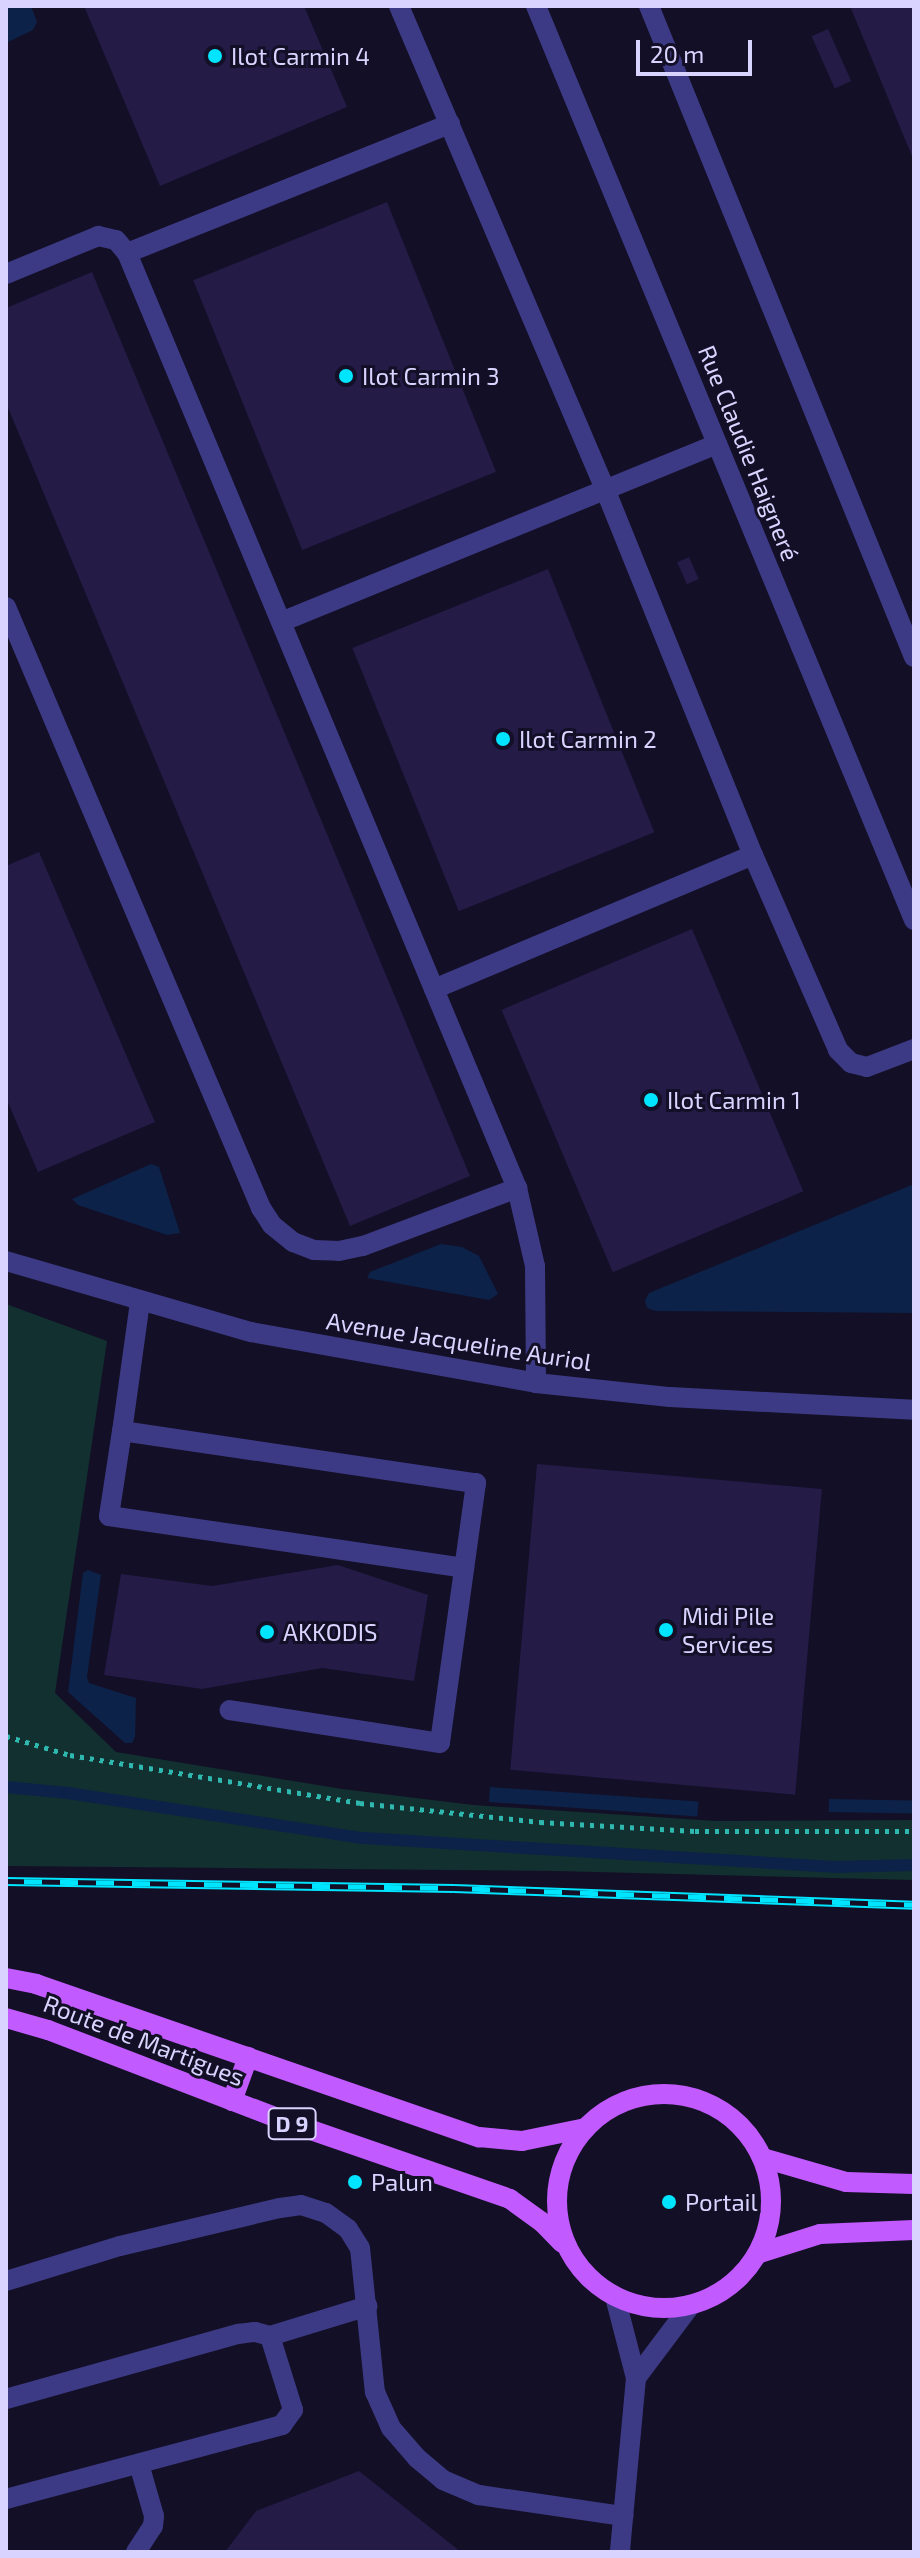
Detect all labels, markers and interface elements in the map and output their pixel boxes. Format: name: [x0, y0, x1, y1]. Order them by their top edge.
scale bar: [640, 24, 756, 74]
text: 20 m: [650, 39, 704, 68]
place label: Ilot Carmin 4: [231, 42, 370, 70]
marker: Ilot Carmin 4: [206, 47, 224, 65]
street label: Rue Claudie Haigneré: [693, 341, 805, 565]
place label: Ilot Carmin 3: [362, 362, 500, 390]
marker: Ilot Carmin 3: [337, 367, 355, 385]
place label: Ilot Carmin 2: [519, 725, 657, 753]
marker: Ilot Carmin 2: [494, 730, 512, 748]
place label: Ilot Carmin 1: [667, 1086, 801, 1114]
marker: Ilot Carmin 1: [642, 1091, 660, 1109]
street label: Avenue Jacqueline Auriol: [324, 1306, 594, 1376]
place label: Midi Pile Services: [682, 1602, 774, 1658]
place label: AKKODIS: [283, 1618, 377, 1646]
marker: Midi Pile Services: [657, 1621, 675, 1639]
marker: AKKODIS: [258, 1623, 276, 1641]
street label: Route de Martigues: [40, 1988, 248, 2092]
road number: D 9: [266, 2106, 318, 2142]
place label: Palun: [371, 2168, 433, 2196]
marker: Palun: [346, 2173, 364, 2191]
place label: Portail: [685, 2188, 758, 2216]
marker: Portail: [660, 2193, 678, 2211]

